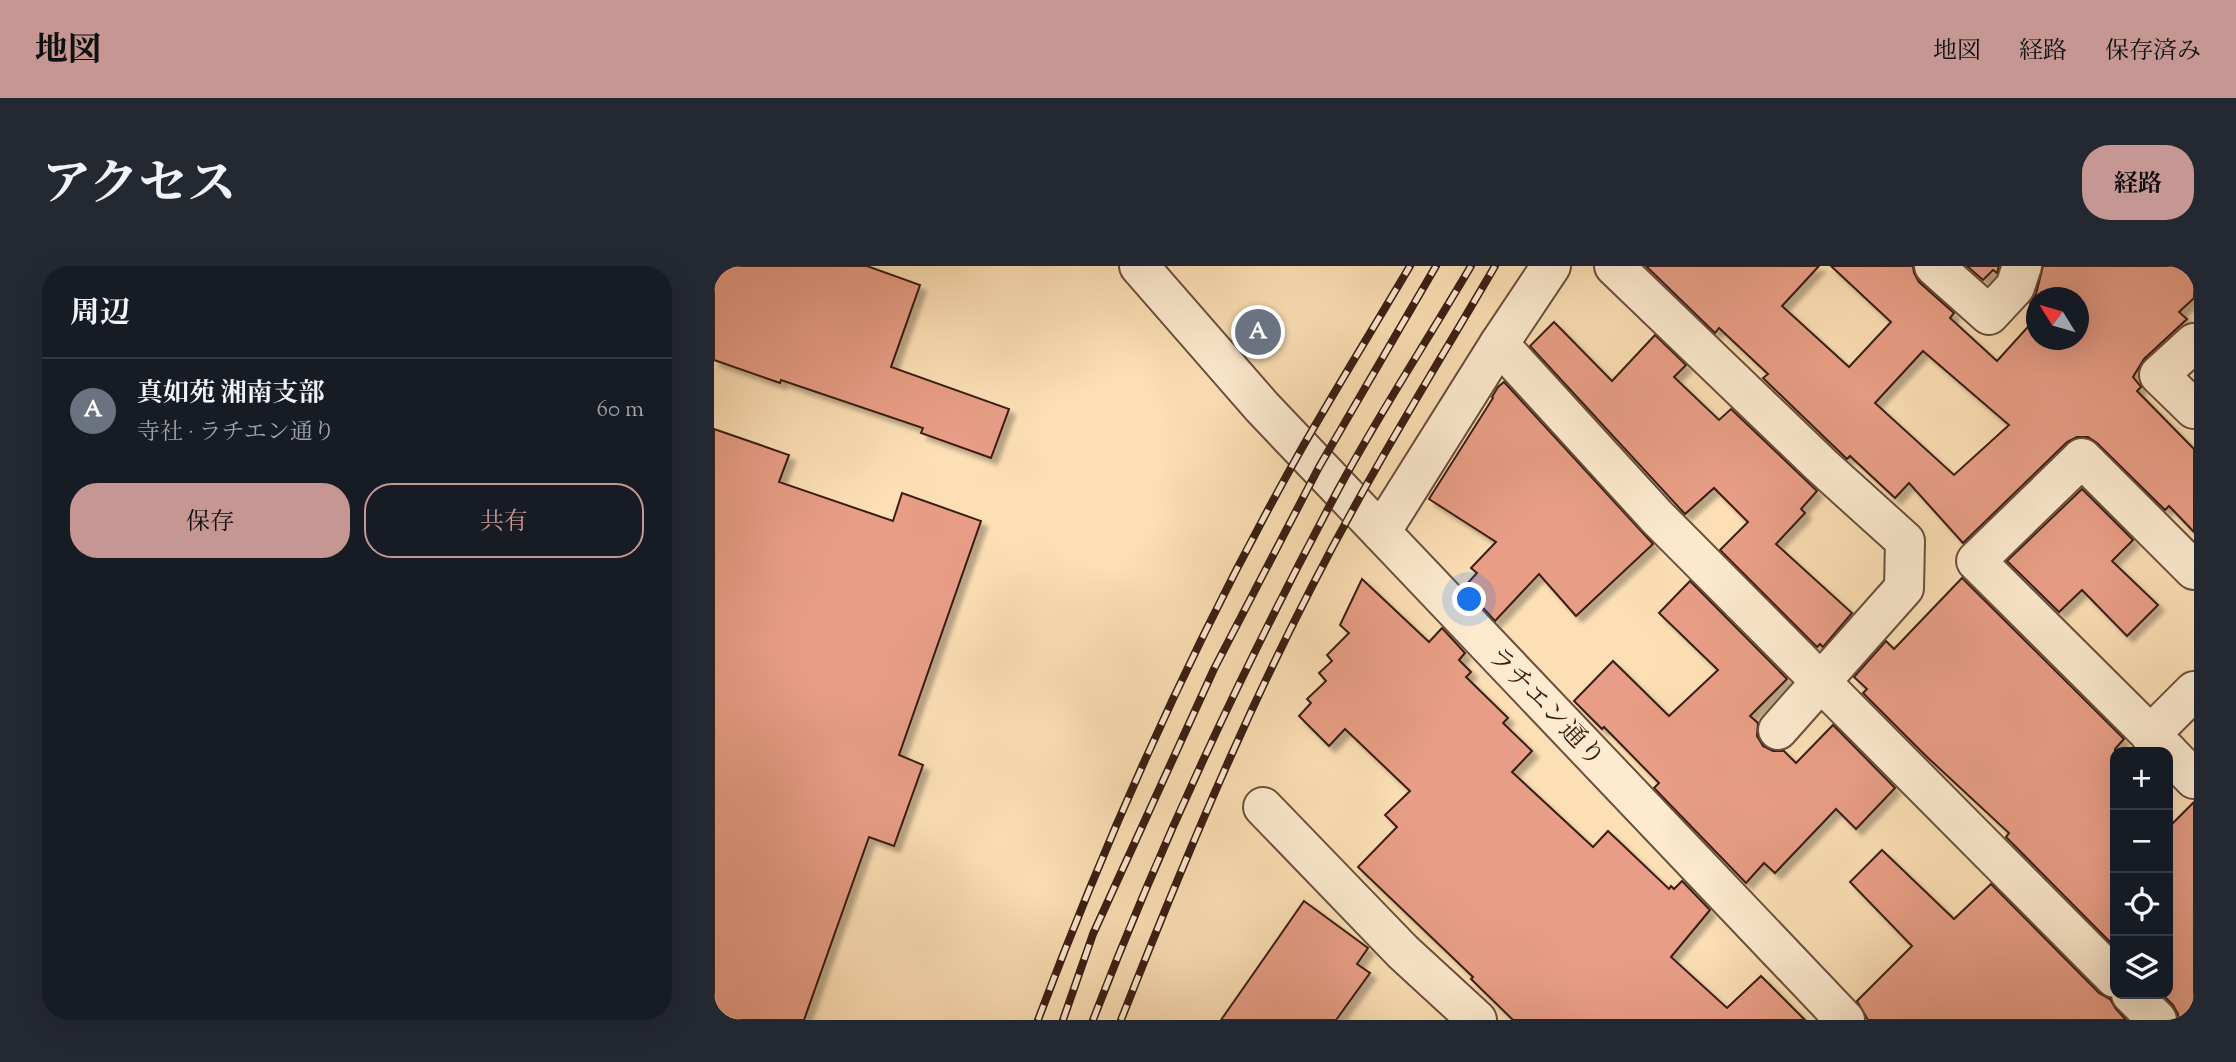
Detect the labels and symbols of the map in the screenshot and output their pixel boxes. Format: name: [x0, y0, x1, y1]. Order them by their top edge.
north arrow: [2026, 287, 2089, 350]
pin: A: [1235, 306, 1281, 358]
your location: [1452, 582, 1486, 616]
street label: ラチエン通り: [1478, 639, 1612, 776]

